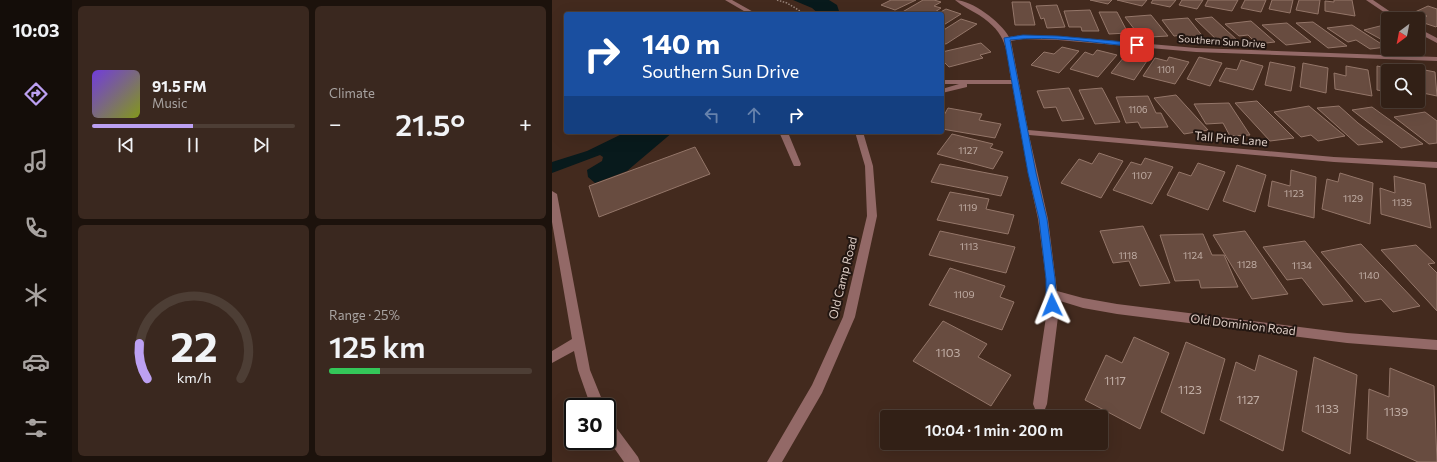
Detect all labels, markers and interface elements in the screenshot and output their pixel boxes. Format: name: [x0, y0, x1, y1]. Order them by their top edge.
north arrow: [1381, 12, 1425, 56]
map controls: [1381, 12, 1425, 108]
text: 10:03: [12, 19, 60, 41]
text: 140 m: [642, 26, 720, 60]
icon: right: [576, 28, 628, 80]
pin: [1120, 28, 1154, 62]
street label: Southern Sun Drive: [1178, 32, 1266, 50]
icon: arrive: [1126, 34, 1148, 56]
text: Southern Sun Drive: [642, 60, 799, 82]
house number: 1101: [1157, 64, 1175, 75]
button: search: [1381, 64, 1425, 108]
text: 91.5 FM: [152, 77, 207, 95]
icon: directions: [22, 80, 50, 108]
text: Climate: [329, 85, 375, 101]
text: Music: [152, 95, 187, 111]
icon: left: [701, 104, 723, 126]
icon: ahead: [743, 104, 765, 126]
icon: right: [785, 104, 807, 126]
house number: 1106: [1128, 104, 1148, 115]
text: 21.5°: [395, 105, 465, 142]
text: −: [329, 110, 342, 137]
text: +: [519, 110, 532, 137]
street label: Tall Pine Lane: [1194, 128, 1268, 148]
icon: previous: [115, 134, 137, 156]
icon: pause: [182, 134, 204, 156]
icon: next: [250, 134, 272, 156]
house number: 1127: [958, 144, 978, 156]
icon: music: [22, 147, 50, 175]
house number: 1107: [1132, 169, 1152, 181]
house number: 1123: [1284, 187, 1304, 199]
house number: 1129: [1343, 192, 1363, 204]
house number: 1135: [1392, 196, 1412, 208]
house number: 1119: [959, 201, 977, 213]
icon: phone: [22, 214, 50, 242]
street label: Old Camp Road: [825, 235, 859, 320]
house number: 1113: [960, 240, 979, 252]
house number: 1118: [1119, 249, 1137, 261]
house number: 1124: [1183, 249, 1203, 261]
house number: 1128: [1237, 258, 1257, 270]
house number: 1134: [1292, 259, 1312, 271]
house number: 1140: [1358, 269, 1380, 281]
icon: climate: [22, 281, 50, 309]
position arrow: [1031, 284, 1073, 326]
house number: 1109: [953, 288, 975, 300]
text: Range · 25%: [329, 307, 400, 323]
street label: Old Dominion Road: [1190, 311, 1297, 337]
text: 22: [170, 319, 217, 370]
text: 125 km: [329, 327, 425, 364]
house number: 1103: [936, 345, 961, 359]
icon: car: [22, 348, 50, 376]
text: km/h: [176, 367, 211, 385]
house number: 1117: [1104, 373, 1126, 387]
house number: 1123: [1178, 382, 1202, 396]
house number: 1127: [1236, 392, 1260, 406]
speed limit sign: 30: [564, 398, 616, 450]
house number: 1133: [1315, 401, 1339, 415]
house number: 1139: [1384, 404, 1408, 418]
icon: filters: [22, 414, 50, 442]
text: 10:04 · 1 min · 200 m: [925, 421, 1063, 439]

